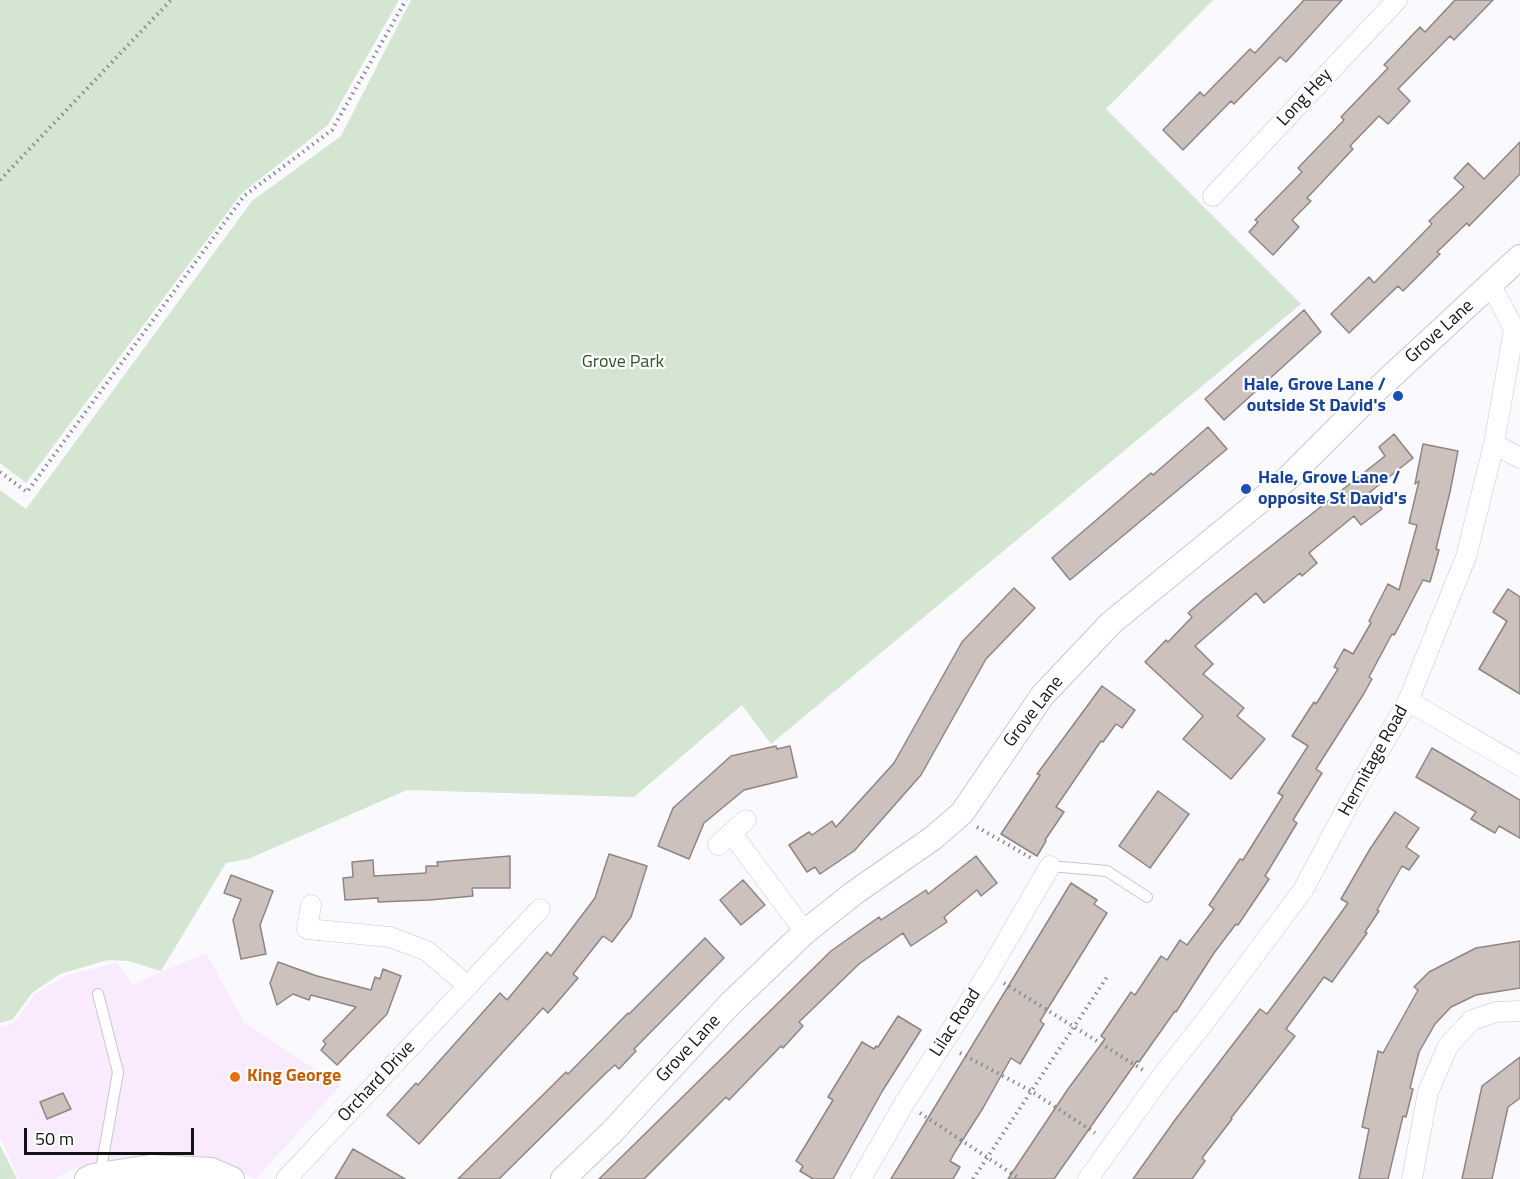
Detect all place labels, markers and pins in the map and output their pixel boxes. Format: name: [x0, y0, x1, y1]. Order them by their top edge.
place label: Hale, Grove Lane / outside St David's: [1244, 375, 1386, 418]
marker: Hale, Grove Lane / outside St David's: [1391, 389, 1405, 403]
place label: Hale, Grove Lane / opposite St David's: [1258, 468, 1407, 510]
marker: Hale, Grove Lane / opposite St David's: [1239, 482, 1253, 496]
place label: King George: [247, 1066, 341, 1088]
marker: King George: [228, 1070, 242, 1084]

